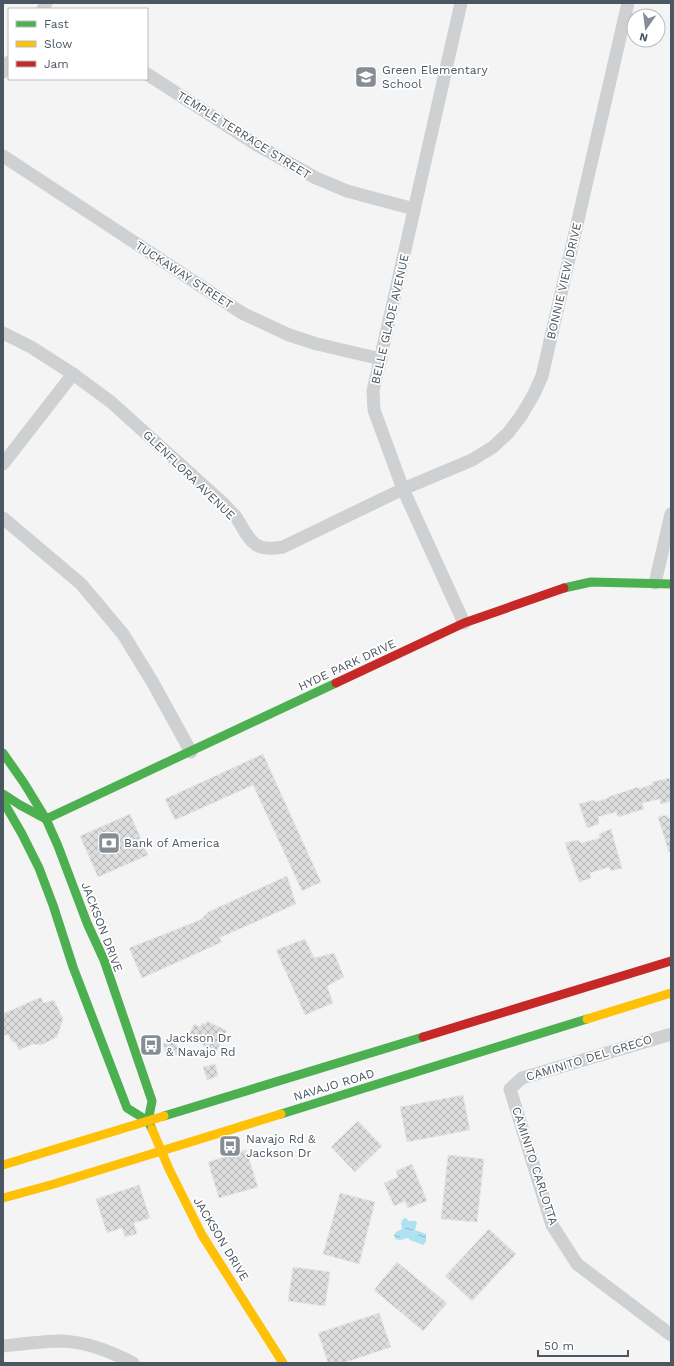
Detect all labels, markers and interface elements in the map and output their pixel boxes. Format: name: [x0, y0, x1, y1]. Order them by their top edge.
legend: [8, 8, 148, 80]
north arrow: [626, 8, 666, 48]
text: Fast: [44, 17, 69, 31]
text: N: [638, 30, 649, 45]
text: Slow: [44, 37, 72, 51]
text: Jam: [44, 57, 69, 71]
place label: Green Elementary School: [382, 63, 488, 91]
school or university icon: Green Elementary School: [353, 64, 379, 90]
street label: TEMPLE TERRACE STREET: [175, 88, 313, 182]
street label: BONNIE VIEW DRIVE: [544, 221, 584, 341]
street label: TUCKAWAY STREET: [133, 238, 235, 312]
street label: BELLE GLADE AVENUE: [368, 252, 412, 385]
street label: GLENFLORA AVENUE: [140, 428, 238, 523]
street label: HYDE PARK DRIVE: [296, 636, 398, 694]
bank icon: Bank of America: [96, 830, 122, 856]
place label: Bank of America: [124, 836, 220, 850]
street label: JACKSON DRIVE: [78, 880, 126, 974]
place label: Jackson Dr & Navajo Rd: [166, 1031, 236, 1059]
bus stop icon: Jackson Dr & Navajo Rd: [138, 1032, 164, 1058]
street label: CAMINITO DEL GRECO: [524, 1032, 654, 1084]
street label: NAVAJO ROAD: [292, 1066, 376, 1104]
street label: CAMINITO CARLOTTA: [509, 1105, 561, 1227]
place label: Navajo Rd & Jackson Dr: [246, 1132, 316, 1160]
bus stop icon: Navajo Rd & Jackson Dr: [217, 1133, 243, 1159]
street label: JACKSON DRIVE: [190, 1195, 252, 1284]
scale bar: [538, 1332, 628, 1358]
text: 50 m: [544, 1339, 574, 1353]

